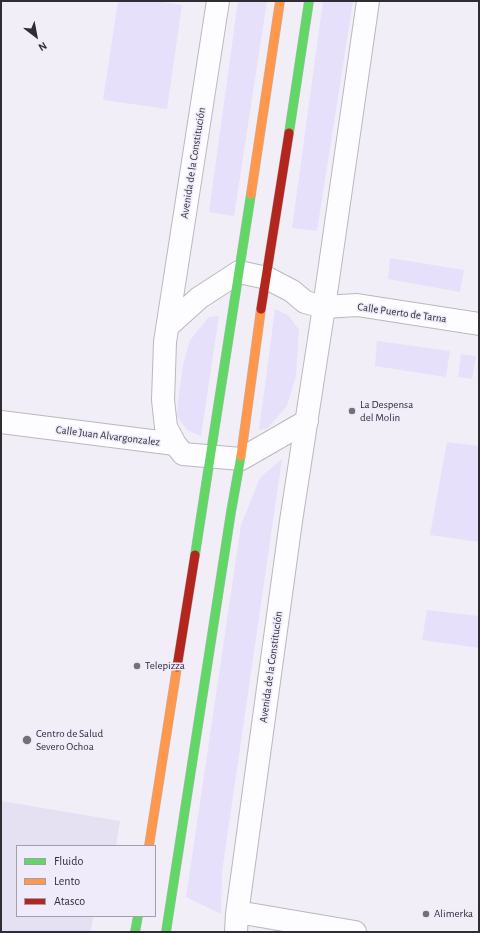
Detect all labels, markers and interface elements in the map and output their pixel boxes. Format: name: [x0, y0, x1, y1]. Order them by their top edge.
north arrow: [16, 16, 56, 56]
text: N: [36, 40, 49, 53]
street label: Avenida de la Constitución: [178, 106, 208, 220]
street label: Calle Puerto de Tarna: [357, 300, 447, 326]
place label: La Despensa del Molin: [360, 398, 413, 424]
marker: La Despensa del Molin: [347, 406, 357, 416]
street label: Calle Juan Alvargonzalez: [55, 423, 161, 449]
street label: Avenida de la Constitución: [257, 610, 285, 724]
place label: Telepizza: [145, 659, 185, 673]
marker: Telepizza: [132, 661, 142, 671]
place label: Centro de Salud Severo Ochoa: [36, 727, 103, 753]
marker: Centro de Salud Severo Ochoa: [21, 734, 33, 746]
legend: [16, 845, 156, 917]
text: Fluido: [54, 855, 83, 867]
text: Lento: [54, 875, 80, 887]
text: Atasco: [54, 895, 85, 907]
place label: Alimerka: [434, 907, 473, 921]
marker: Alimerka: [421, 909, 431, 919]

